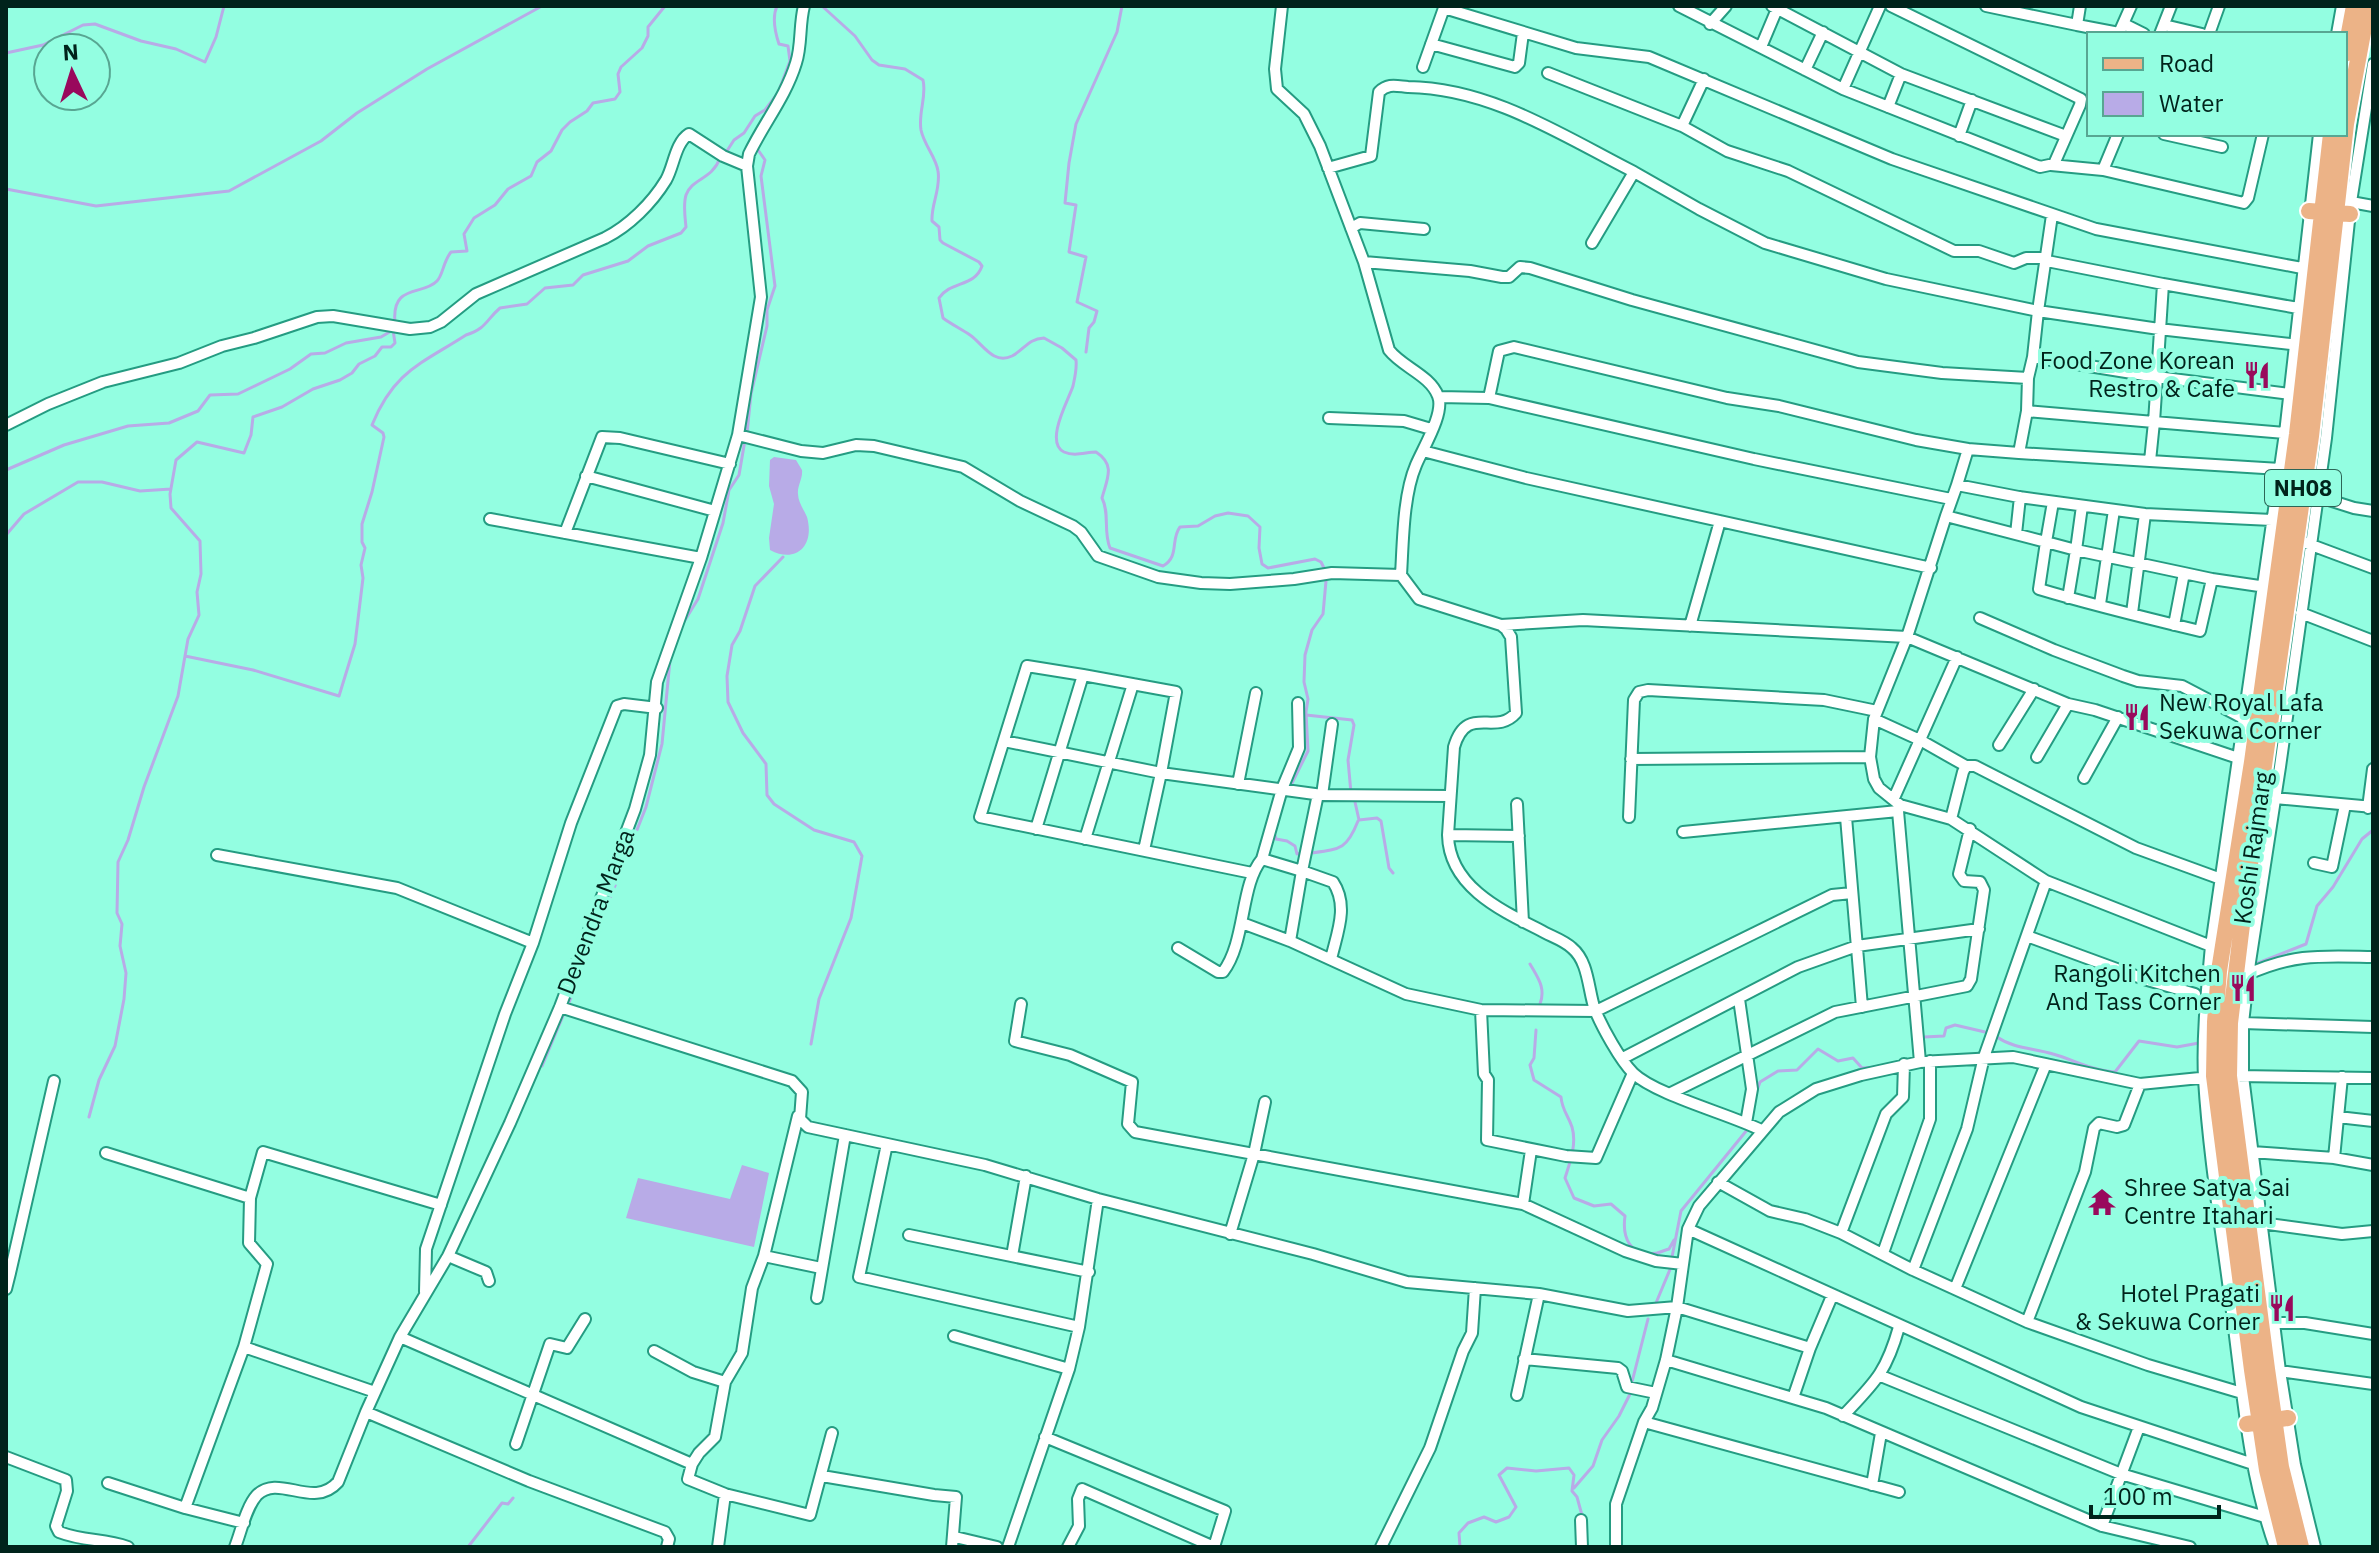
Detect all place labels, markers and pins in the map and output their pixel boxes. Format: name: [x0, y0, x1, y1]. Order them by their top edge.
place label: Food Zone Korean Restro & Cafe: [2040, 344, 2235, 404]
restaurant icon: Food Zone Korean Restro & Cafe: [2242, 360, 2272, 390]
place label: New Royal Lafa Sekuwa Corner: [2159, 686, 2324, 746]
restaurant icon: New Royal Lafa Sekuwa Corner: [2122, 702, 2152, 732]
place label: Rangoli Kitchen And Tass Corner: [2046, 957, 2221, 1017]
restaurant icon: Rangoli Kitchen And Tass Corner: [2228, 973, 2258, 1003]
place label: Shree Satya Sai Centre Itahari: [2124, 1171, 2290, 1231]
temple icon: Shree Satya Sai Centre Itahari: [2087, 1187, 2117, 1217]
place label: Hotel Pragati & Sekuwa Corner: [2075, 1277, 2260, 1337]
restaurant icon: Hotel Pragati & Sekuwa Corner: [2267, 1293, 2297, 1323]

